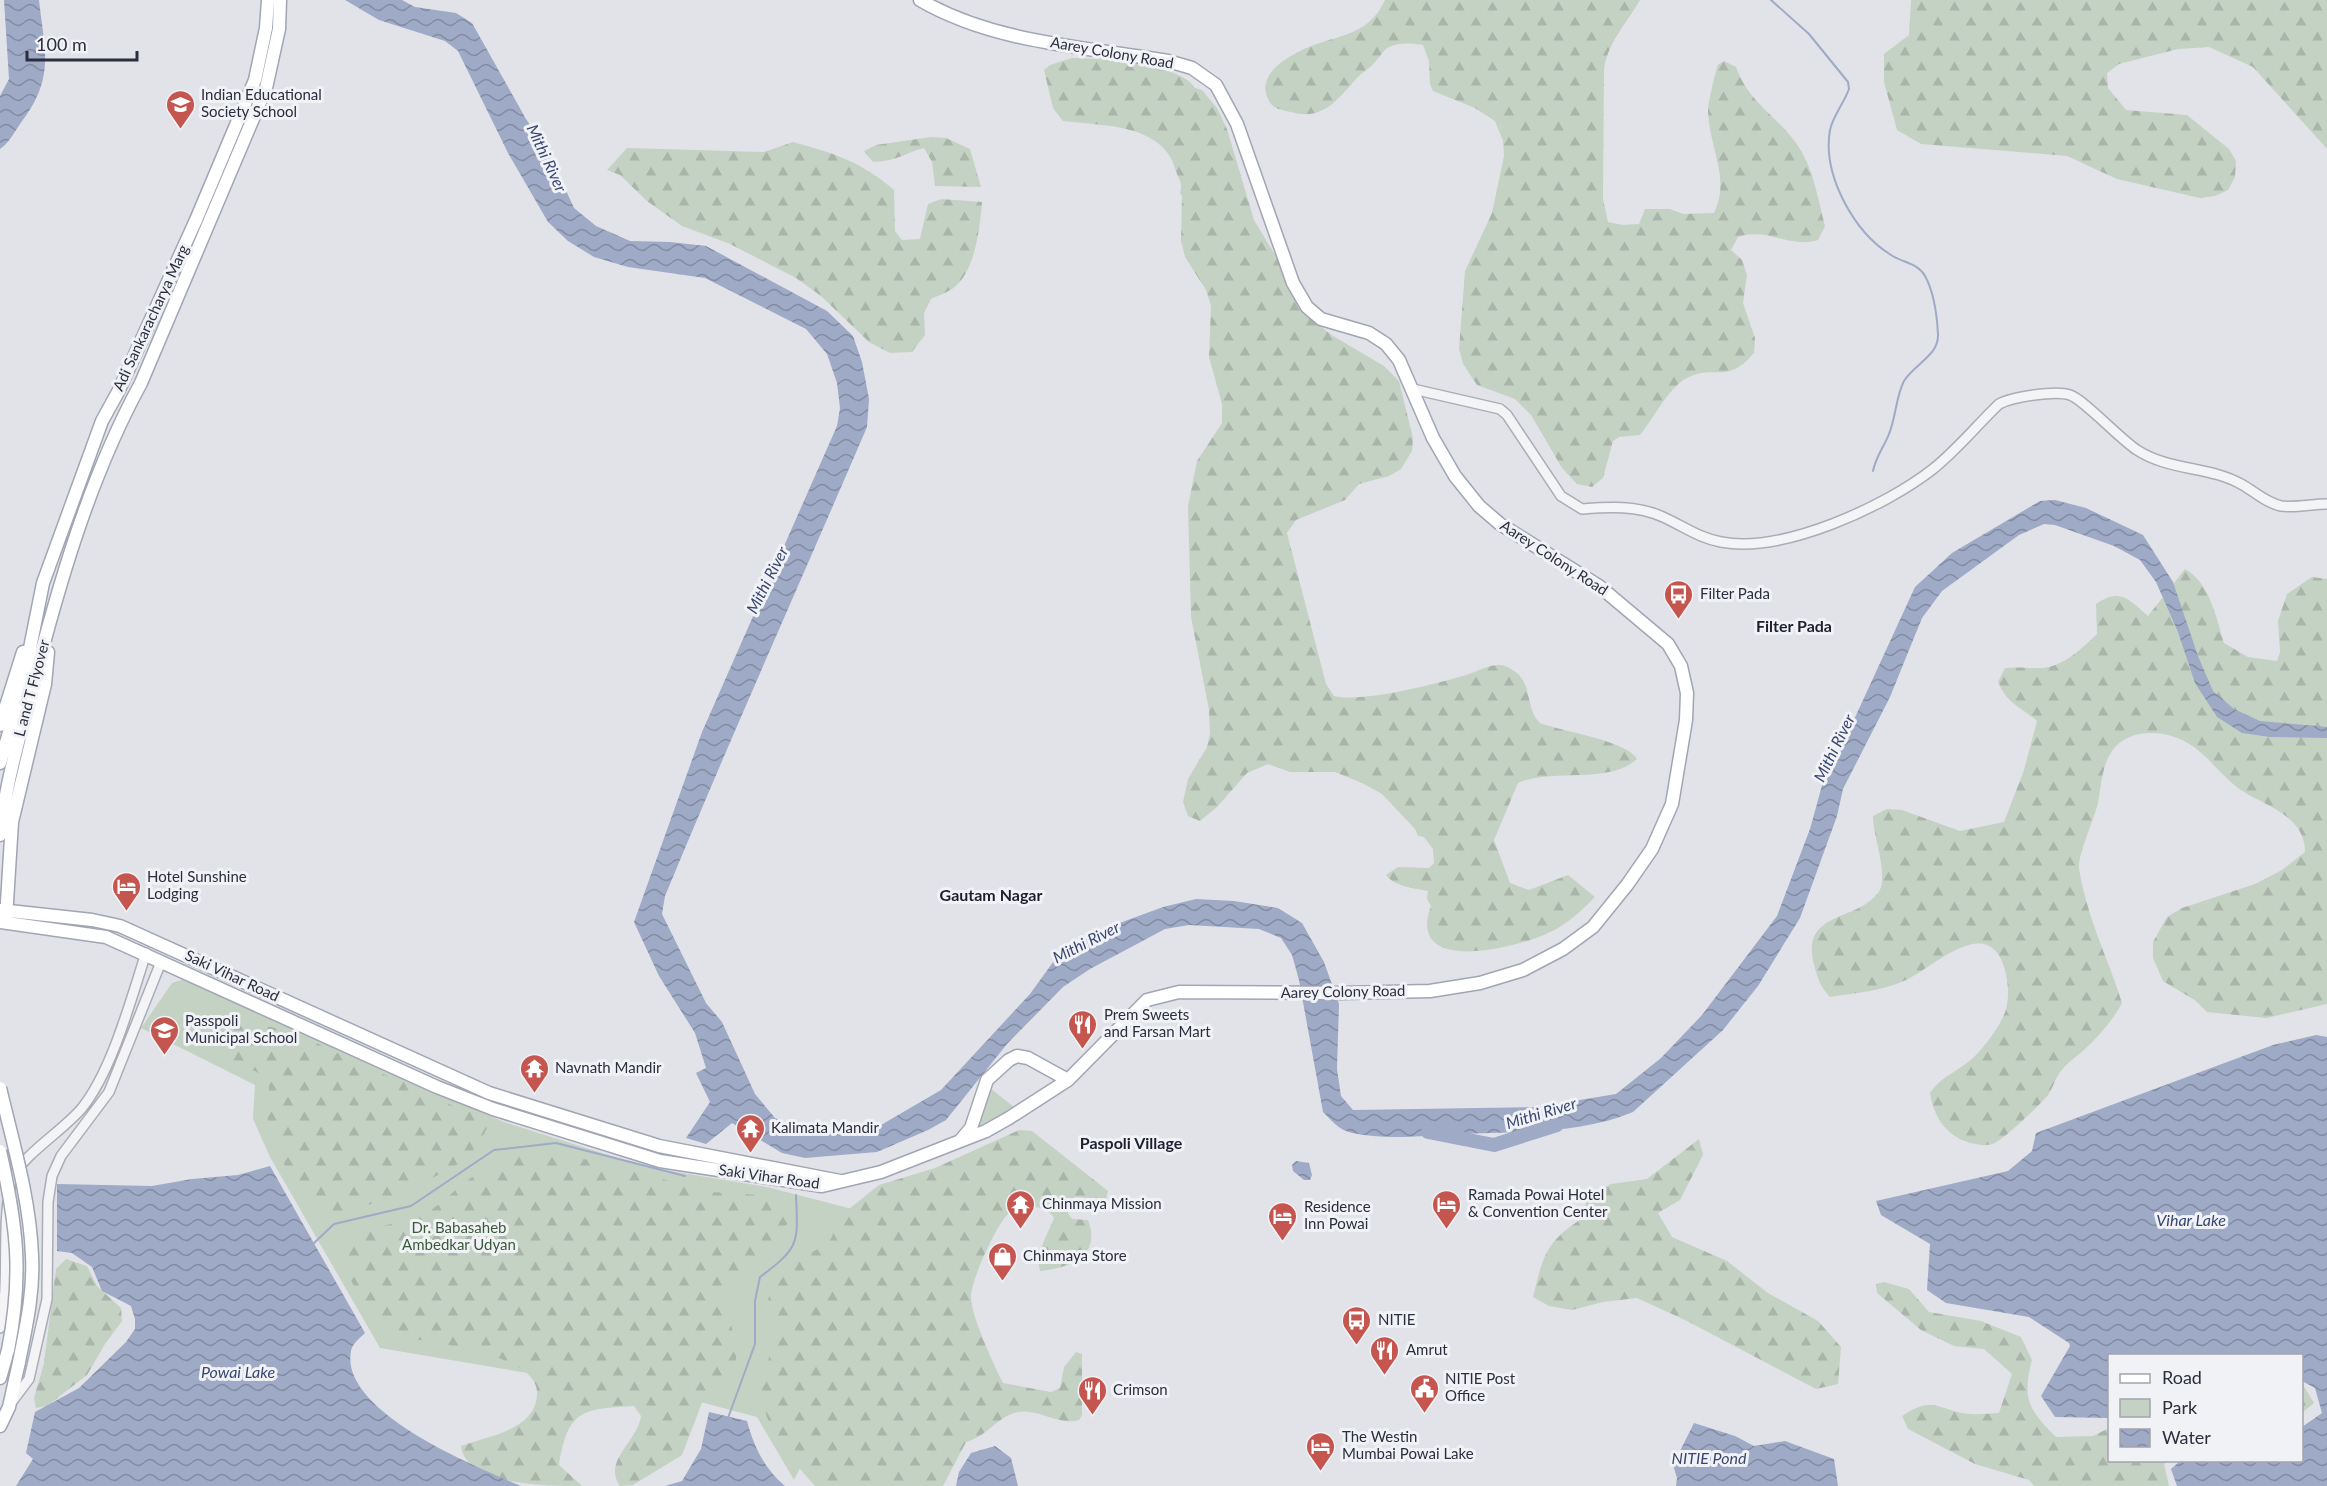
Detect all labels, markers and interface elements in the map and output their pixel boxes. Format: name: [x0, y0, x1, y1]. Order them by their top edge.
scale bar: [27, 24, 136, 62]
street label: Aarey Colony Road: [1049, 32, 1175, 72]
text: 100 m: [36, 33, 87, 55]
place label: Indian Educational Society School: [201, 85, 322, 120]
school or university icon: Indian Educational Society School: [164, 88, 196, 130]
water label: Mithi River: [524, 121, 572, 195]
street label: Adi Sankaracharya Marg: [108, 241, 192, 393]
street label: Aarey Colony Road: [1497, 516, 1612, 599]
water label: Mithi River: [742, 543, 792, 616]
bus stop icon: Filter Pada: [1663, 578, 1695, 620]
place label: Filter Pada: [1700, 584, 1770, 602]
district label: Filter Pada: [1756, 616, 1832, 635]
street label: L and T Flyover: [9, 637, 53, 738]
water label: Mithi River: [1809, 711, 1858, 785]
place label: Hotel Sunshine Lodging: [147, 867, 247, 902]
hotel icon: Hotel Sunshine Lodging: [110, 870, 142, 912]
district label: Gautam Nagar: [940, 885, 1042, 904]
water label: Mithi River: [1049, 916, 1123, 966]
street label: Saki Vihar Road: [182, 945, 282, 1005]
street label: Aarey Colony Road: [1280, 981, 1406, 1001]
place label: Prem Sweets and Farsan Mart: [1104, 1005, 1211, 1040]
restaurant icon: Prem Sweets and Farsan Mart: [1067, 1008, 1099, 1050]
place label: Passpoli Municipal School: [185, 1011, 297, 1046]
school or university icon: Passpoli Municipal School: [148, 1014, 180, 1056]
temple icon: Navnath Mandir: [518, 1052, 550, 1094]
place label: Navnath Mandir: [555, 1058, 662, 1076]
water label: Mithi River: [1503, 1093, 1579, 1132]
temple icon: Kalimata Mandir: [734, 1112, 766, 1154]
place label: Kalimata Mandir: [771, 1118, 879, 1136]
district label: Paspoli Village: [1080, 1133, 1183, 1152]
street label: Saki Vihar Road: [717, 1160, 821, 1192]
place label: Ramada Powai Hotel & Convention Center: [1468, 1185, 1608, 1220]
temple icon: Chinmaya Mission: [1005, 1188, 1037, 1230]
hotel icon: Ramada Powai Hotel & Convention Center: [1431, 1188, 1463, 1230]
place label: Chinmaya Mission: [1042, 1194, 1162, 1212]
place label: Residence Inn Powai: [1304, 1197, 1371, 1232]
hotel icon: Residence Inn Powai: [1267, 1200, 1299, 1242]
water label: Vihar Lake: [2156, 1210, 2226, 1229]
park label: Dr. Babasaheb Ambedkar Udyan: [402, 1218, 516, 1253]
shop icon: Chinmaya Store: [986, 1240, 1018, 1282]
place label: Chinmaya Store: [1023, 1246, 1127, 1264]
bus stop icon: NITIE: [1341, 1304, 1373, 1346]
place label: NITIE: [1378, 1310, 1415, 1328]
restaurant icon: Amrut: [1369, 1334, 1401, 1376]
place label: Amrut: [1406, 1340, 1448, 1358]
legend: [2108, 1354, 2303, 1462]
water label: Powai Lake: [201, 1362, 275, 1381]
text: Road: [2162, 1366, 2202, 1388]
place label: NITIE Post Office: [1445, 1369, 1516, 1404]
public building icon: NITIE Post Office: [1408, 1372, 1440, 1414]
restaurant icon: Crimson: [1076, 1374, 1108, 1416]
place label: Crimson: [1113, 1380, 1168, 1398]
text: Park: [2162, 1396, 2198, 1418]
text: Water: [2162, 1426, 2211, 1448]
place label: The Westin Mumbai Powai Lake: [1342, 1427, 1474, 1462]
hotel icon: The Westin Mumbai Powai Lake: [1305, 1430, 1337, 1472]
water label: NITIE Pond: [1672, 1448, 1747, 1467]

